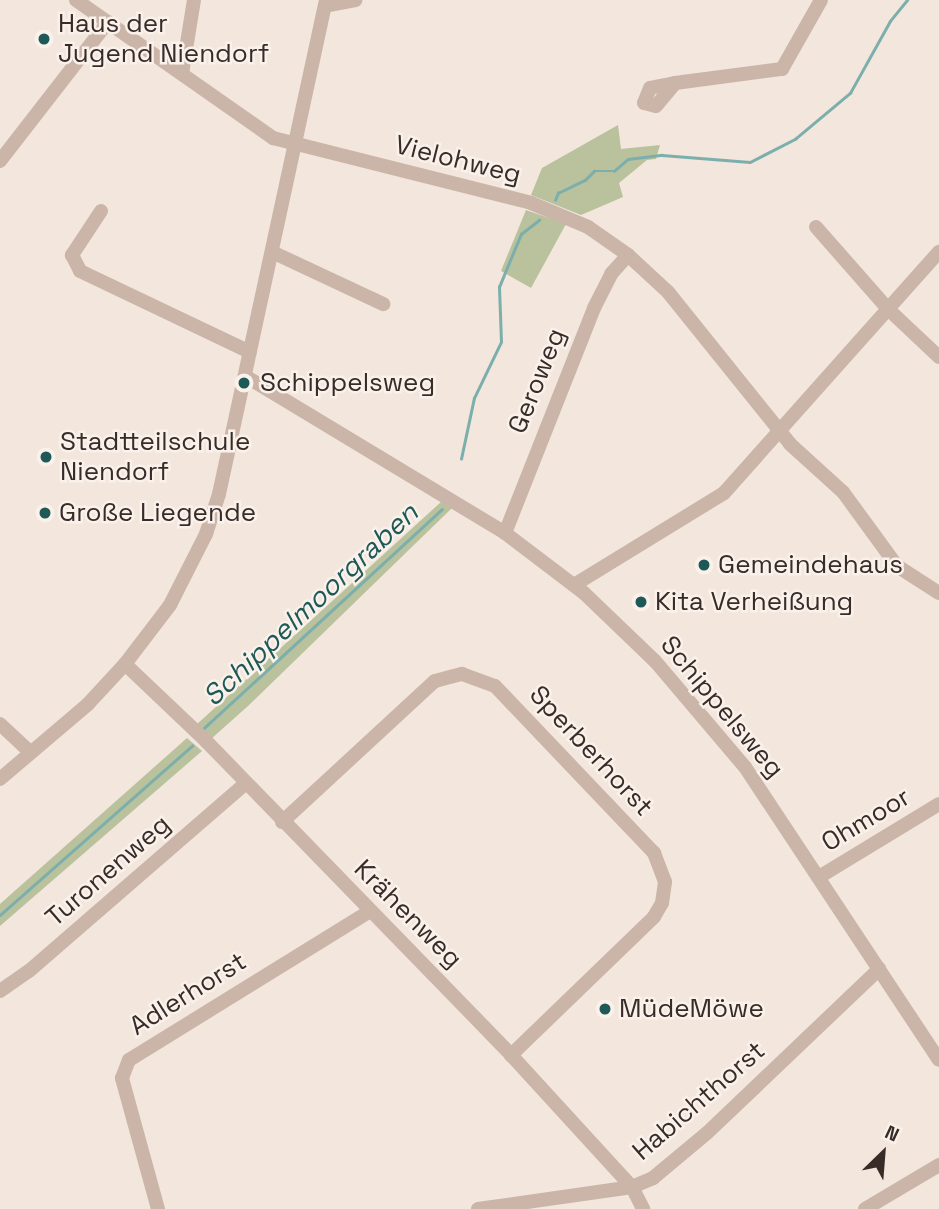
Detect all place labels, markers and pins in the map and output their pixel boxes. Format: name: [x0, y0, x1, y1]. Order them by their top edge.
place label: Haus der Jugend Niendorf: [58, 8, 269, 70]
marker: Haus der Jugend Niendorf: [36, 31, 52, 47]
place label: Schippelsweg: [260, 367, 435, 399]
marker: Schippelsweg: [234, 373, 254, 393]
place label: Stadtteilschule Niendorf: [60, 426, 250, 488]
marker: Stadtteilschule Niendorf: [38, 449, 54, 465]
place label: Große Liegende: [59, 497, 256, 529]
marker: Große Liegende: [37, 505, 53, 521]
place label: Gemeindehaus: [718, 549, 903, 581]
marker: Gemeindehaus: [696, 557, 712, 573]
place label: Kita Verheißung: [655, 586, 854, 618]
marker: Kita Verheißung: [633, 594, 649, 610]
place label: MüdeMöwe: [619, 993, 764, 1025]
marker: MüdeMöwe: [597, 1001, 613, 1017]

